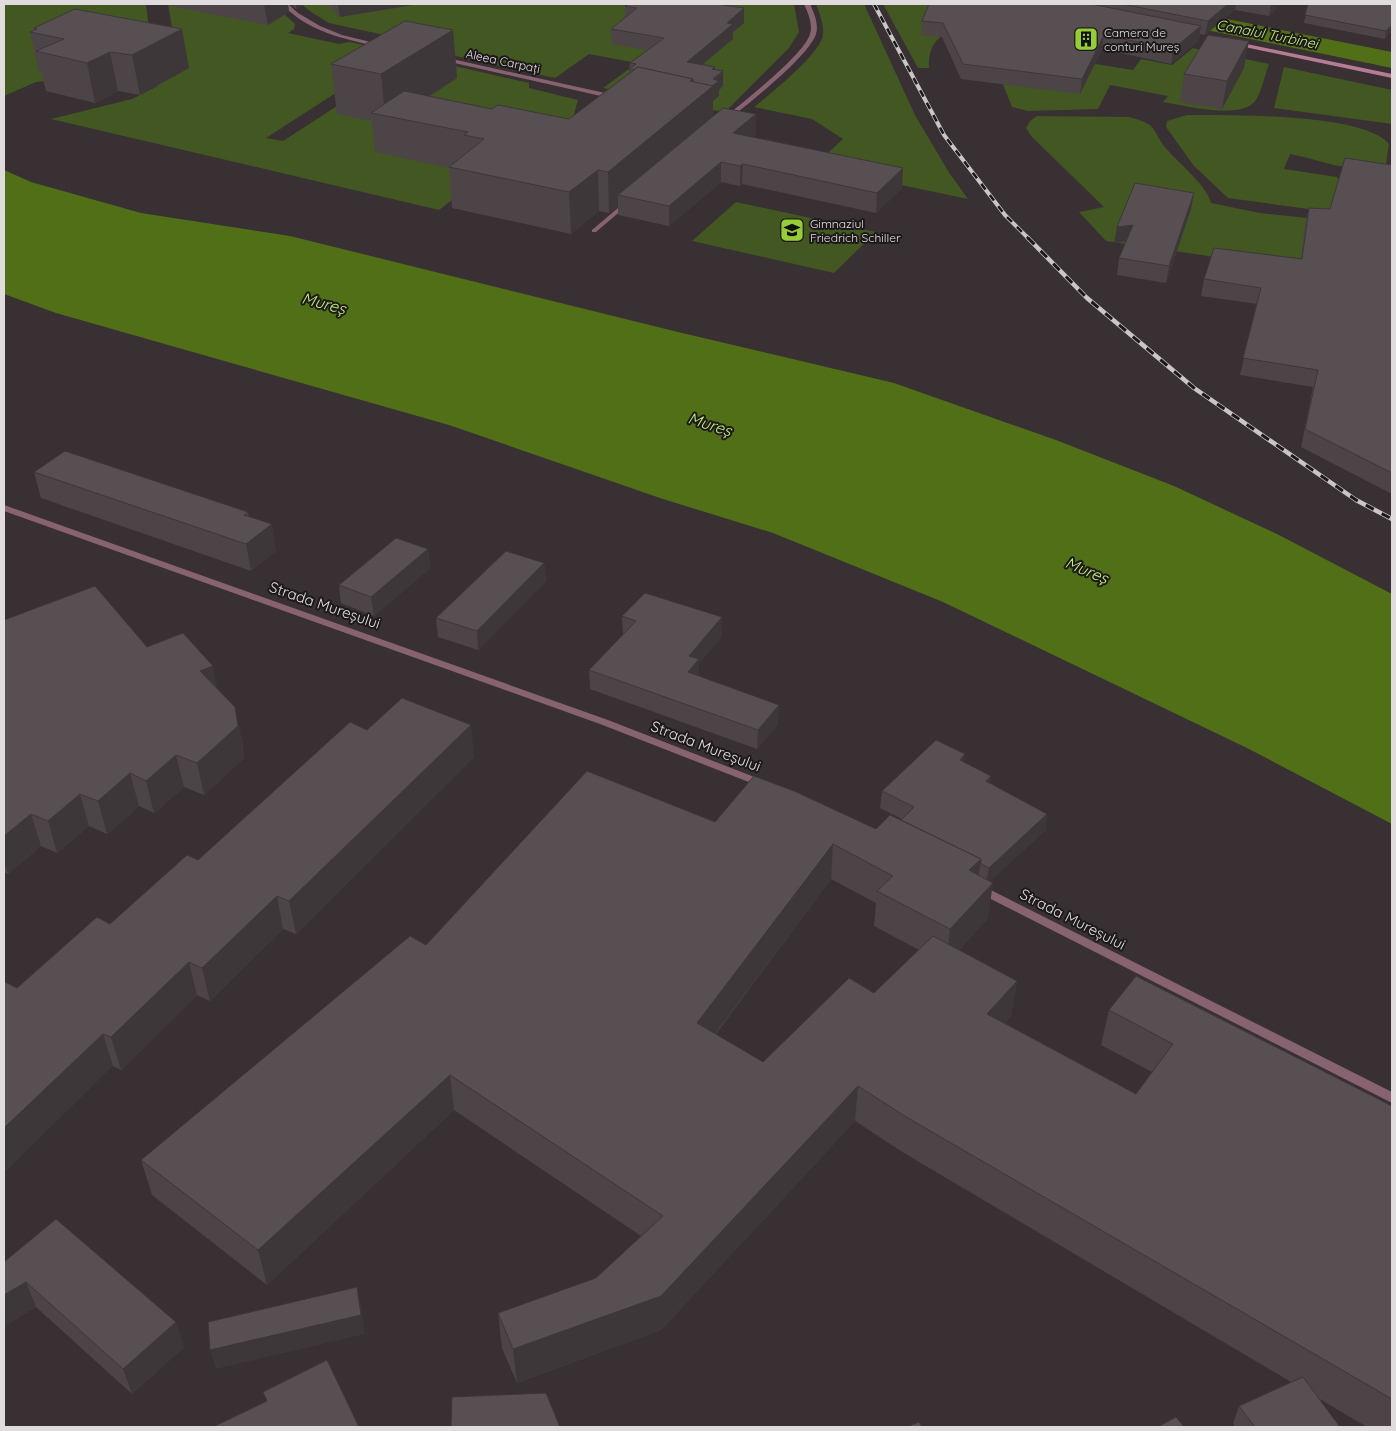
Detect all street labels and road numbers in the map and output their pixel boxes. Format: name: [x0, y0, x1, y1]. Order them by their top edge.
street label: Aleea Carpați: [465, 46, 541, 76]
street label: Strada Mureșului: [267, 577, 383, 633]
street label: Strada Mureșului: [648, 716, 764, 776]
street label: Strada Mureșului: [1017, 884, 1129, 954]

